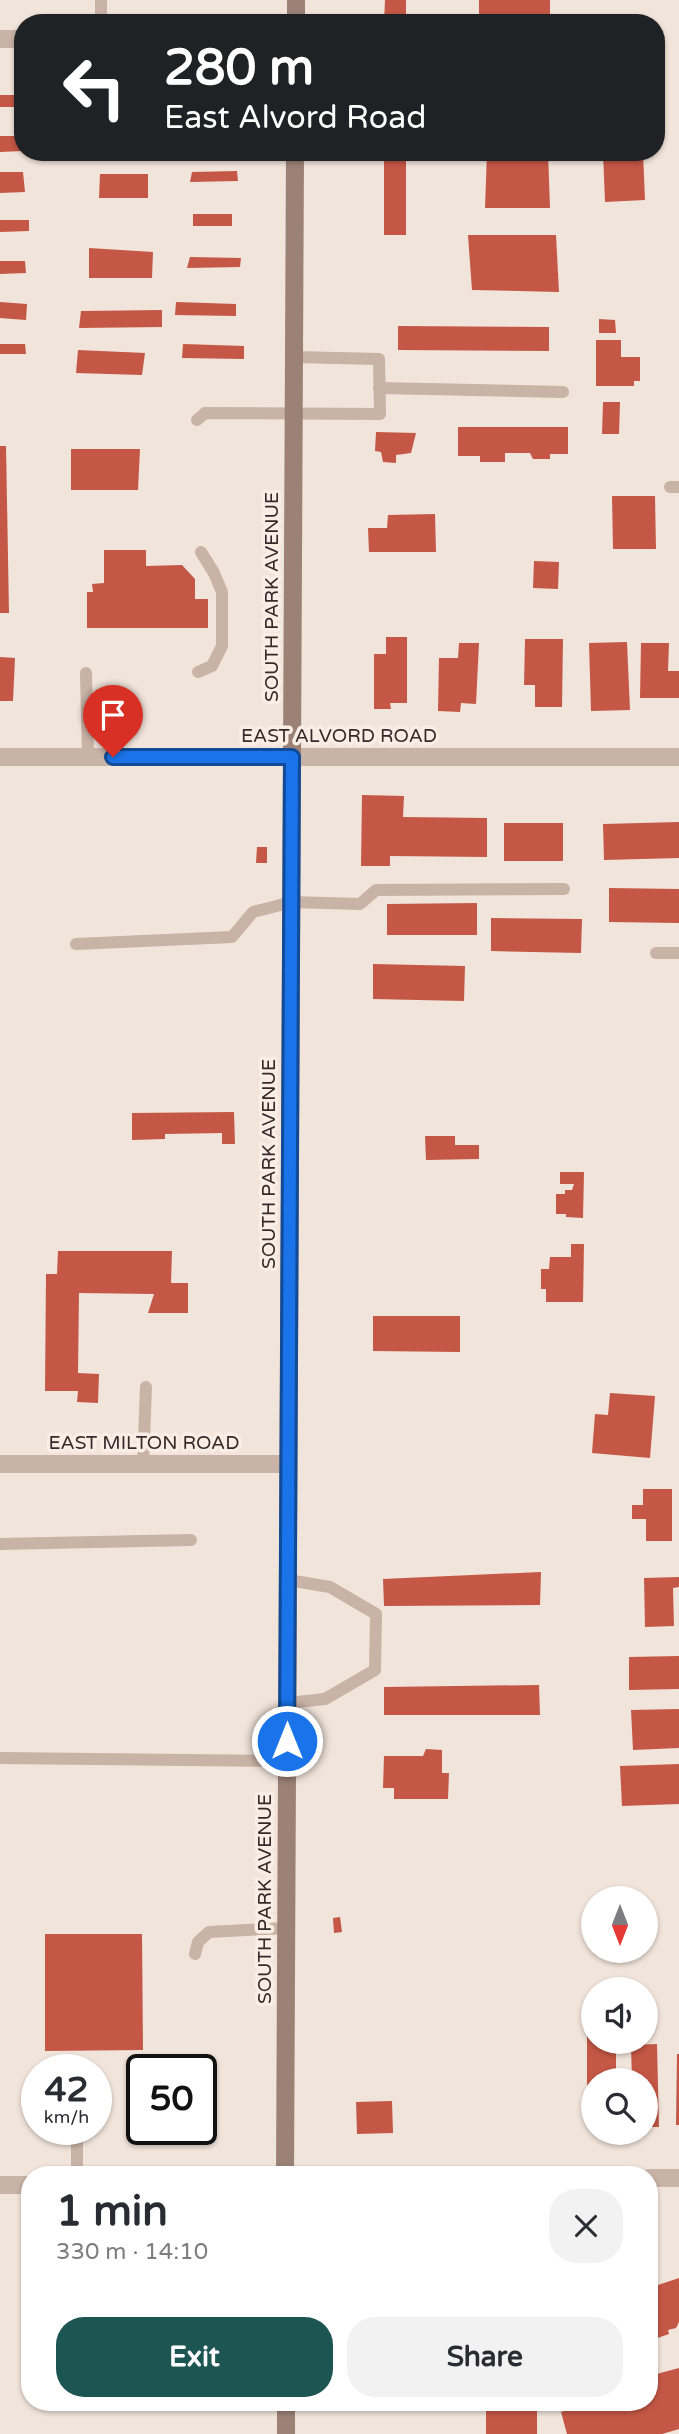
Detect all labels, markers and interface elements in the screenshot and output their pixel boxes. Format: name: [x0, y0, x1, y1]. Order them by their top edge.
text: 280 m: [164, 39, 314, 98]
icon: left: [49, 42, 140, 133]
text: East Alvord Road: [164, 99, 427, 137]
street label: SOUTH PARK AVENUE: [261, 492, 283, 702]
pin: [83, 685, 143, 757]
icon: arrive: [94, 696, 132, 734]
street label: EAST ALVORD ROAD: [241, 725, 437, 747]
street label: SOUTH PARK AVENUE: [258, 1059, 280, 1269]
street label: EAST MILTON ROAD: [48, 1432, 240, 1454]
position arrow: [250, 1704, 324, 1778]
street label: SOUTH PARK AVENUE: [254, 1794, 276, 2004]
north arrow: [581, 1886, 658, 1964]
map controls: [581, 1886, 658, 2145]
button: sound: [581, 1977, 658, 2054]
speed limit sign: 50: [126, 2054, 217, 2145]
button: search: [581, 2068, 658, 2145]
text: 42: [45, 2069, 88, 2111]
text: km/h: [44, 2106, 89, 2128]
text: 1 min: [56, 2186, 168, 2237]
button: close: [549, 2189, 623, 2263]
text: 330 m · 14:10: [56, 2238, 208, 2266]
button: Exit: [56, 2317, 333, 2397]
button: Share: [347, 2317, 623, 2397]

